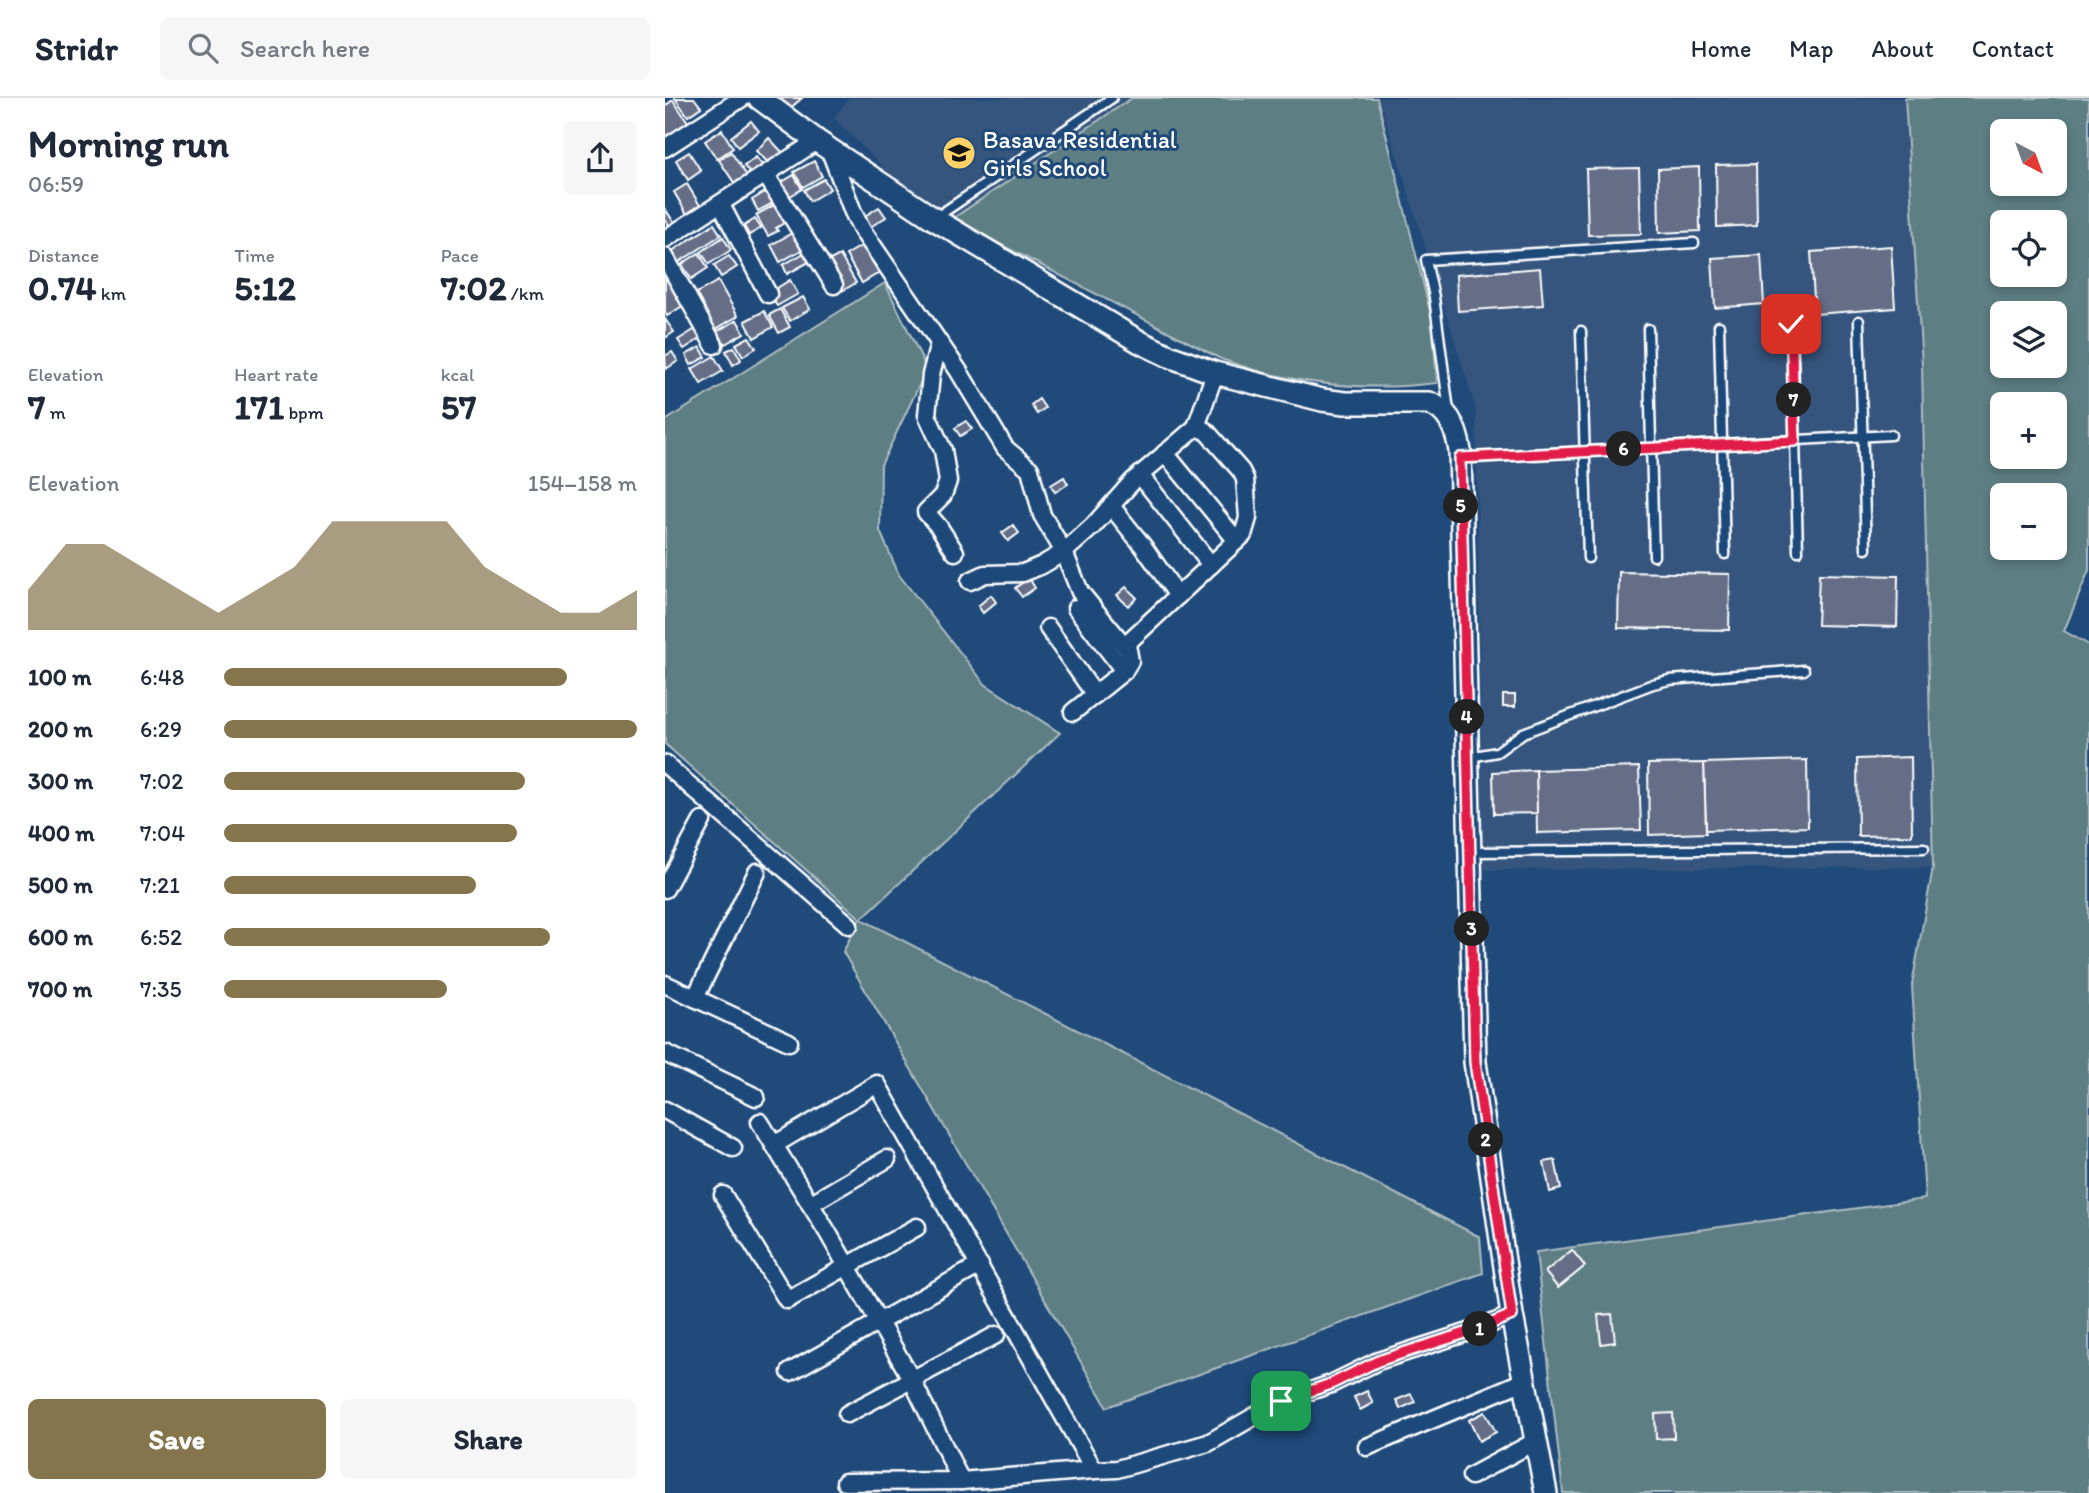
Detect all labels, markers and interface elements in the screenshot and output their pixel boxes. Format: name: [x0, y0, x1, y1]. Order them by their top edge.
search box: [160, 17, 650, 80]
text: Stridr: [35, 29, 118, 68]
icon: search: [184, 29, 222, 67]
text: Search here: [240, 32, 370, 64]
text: Home: [1691, 34, 1751, 63]
text: Map: [1789, 34, 1833, 63]
text: About: [1871, 34, 1934, 63]
text: Contact: [1972, 34, 2054, 63]
north arrow: [1990, 119, 2067, 196]
map controls: [1990, 119, 2067, 560]
text: Morning run: [28, 121, 229, 167]
button: share: [563, 121, 637, 195]
place label: Basava Residential Girls School: [983, 125, 1177, 182]
school or university icon: Basava Residential Girls School: [940, 134, 978, 172]
text: 06:59: [28, 170, 84, 198]
button: locate: [1990, 210, 2067, 287]
text: Distance: [28, 244, 99, 267]
text: Time: [234, 244, 275, 267]
text: Pace: [441, 244, 479, 267]
text: 0.74: [28, 267, 97, 309]
text: 5:12: [234, 267, 296, 309]
text: 7:02: [441, 267, 507, 309]
text: km: [97, 282, 126, 305]
text: /km: [507, 282, 544, 305]
pin: [1761, 294, 1821, 354]
button: layers: [1990, 301, 2067, 378]
icon: check: [1772, 305, 1810, 343]
text: Elevation: [28, 363, 104, 386]
text: Heart rate: [234, 363, 318, 386]
text: kcal: [441, 363, 474, 386]
pin: 7: [1777, 382, 1811, 418]
text: 7: [28, 386, 45, 428]
text: 171: [234, 386, 284, 428]
text: 57: [441, 386, 476, 428]
text: 7: [1789, 388, 1798, 411]
button: +: [1990, 392, 2067, 469]
text: m: [45, 401, 66, 424]
text: bpm: [284, 401, 324, 424]
pin: 6: [1607, 432, 1641, 466]
text: 6: [1618, 437, 1629, 460]
text: Elevation: [28, 469, 119, 497]
text: 154–158 m: [528, 469, 637, 497]
button: −: [1990, 483, 2067, 560]
pin: 5: [1443, 488, 1479, 524]
text: 5: [1456, 494, 1465, 517]
text: 100 m: [28, 663, 92, 691]
text: 6:48: [140, 663, 184, 691]
pin: 4: [1449, 700, 1485, 734]
text: 4: [1461, 705, 1472, 728]
text: 200 m: [28, 715, 93, 743]
text: 6:29: [140, 715, 182, 743]
text: 300 m: [28, 767, 93, 795]
text: 7:02: [140, 767, 183, 795]
text: 400 m: [28, 819, 95, 847]
text: 7:04: [140, 819, 185, 847]
text: 500 m: [28, 871, 93, 899]
text: 7:21: [140, 871, 180, 899]
pin: 3: [1455, 912, 1489, 946]
text: 3: [1466, 917, 1477, 940]
text: 600 m: [28, 923, 93, 951]
text: 6:52: [140, 923, 182, 951]
text: 700 m: [28, 975, 92, 1003]
text: 7:35: [140, 975, 182, 1003]
pin: 2: [1469, 1122, 1503, 1158]
text: 2: [1481, 1128, 1491, 1151]
pin: 1: [1463, 1312, 1497, 1346]
text: 1: [1475, 1317, 1484, 1340]
pin: [1251, 1371, 1311, 1431]
icon: arrive: [1262, 1382, 1300, 1420]
button: Save: [28, 1399, 326, 1479]
button: Share: [340, 1399, 637, 1479]

